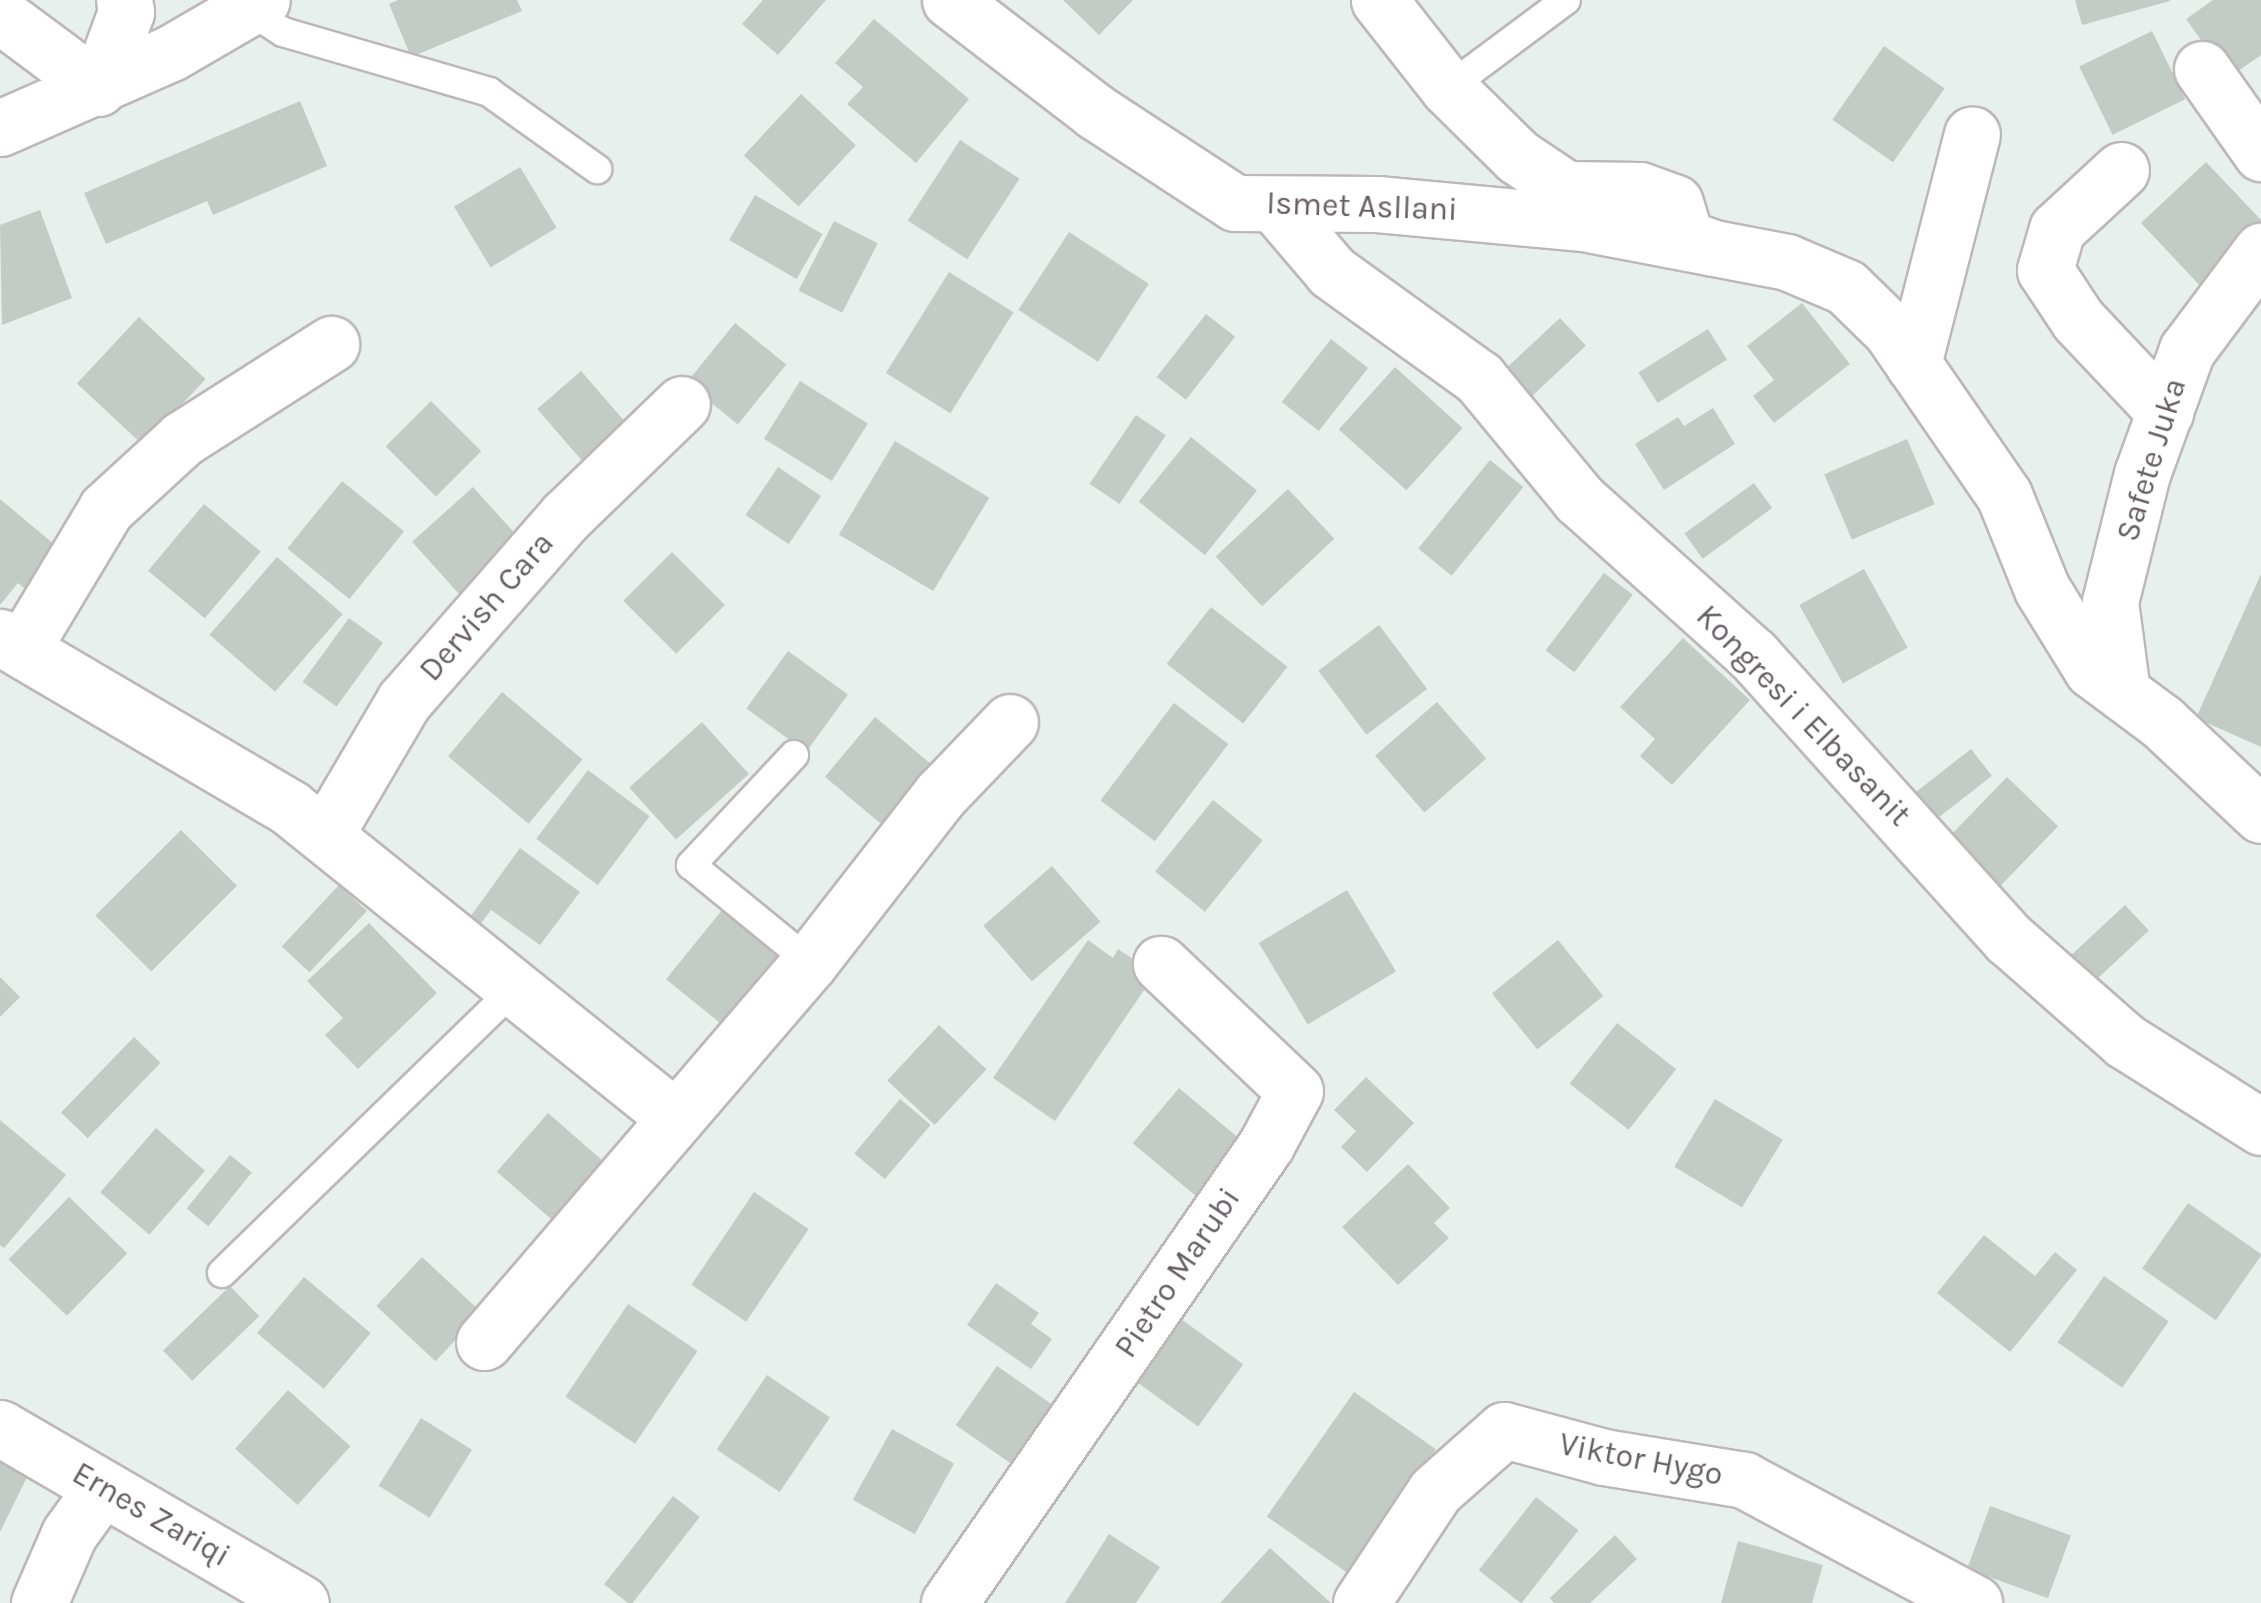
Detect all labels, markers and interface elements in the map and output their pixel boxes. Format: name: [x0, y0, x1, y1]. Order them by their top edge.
street label: Ismet Asllani: [1266, 184, 1458, 230]
street label: Safete Juka: [2109, 374, 2195, 546]
street label: Dervish Cara: [412, 525, 562, 689]
street label: Kongresi i Elbasanit: [1688, 598, 1918, 834]
street label: Pietro Marubi: [1107, 1181, 1249, 1365]
street label: Viktor Hygo: [1556, 1425, 1726, 1495]
street label: Ernes Zariqi: [65, 1454, 237, 1576]

